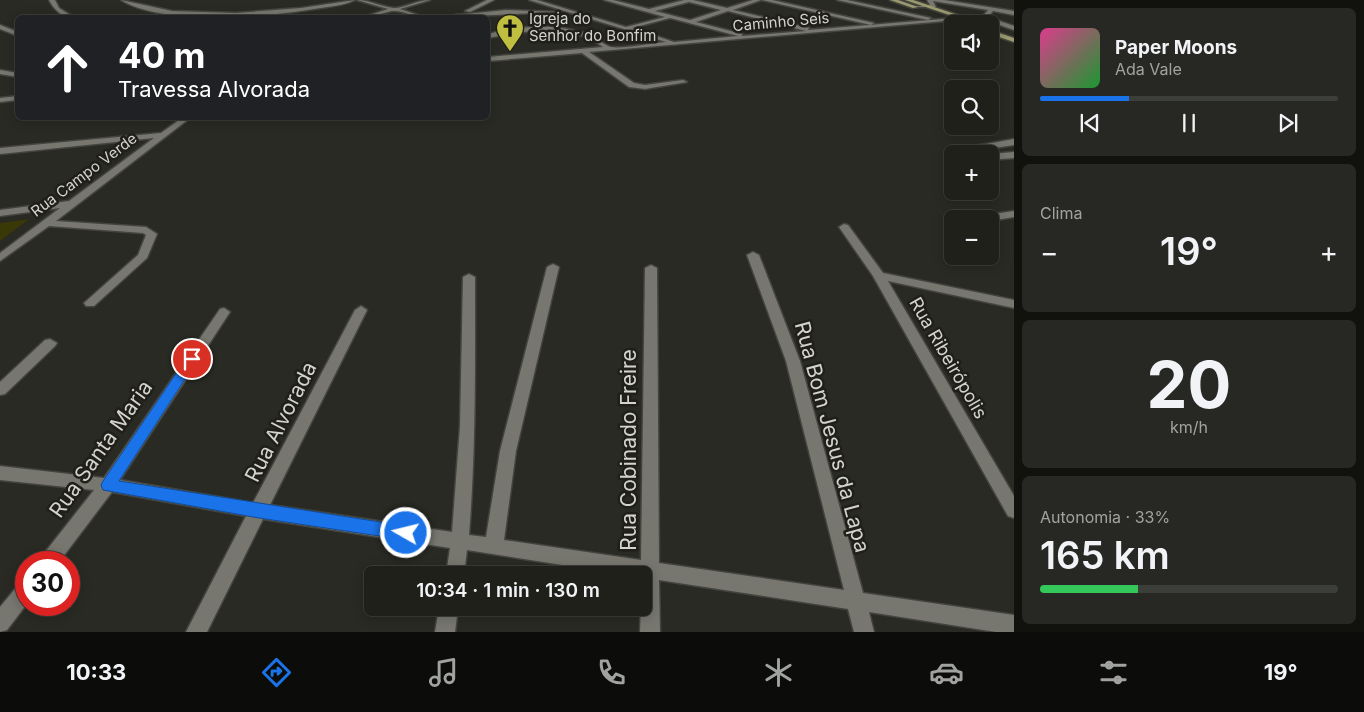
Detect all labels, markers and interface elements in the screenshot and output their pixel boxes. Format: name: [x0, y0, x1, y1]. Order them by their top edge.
street label: Caminho Seis: [732, 8, 830, 35]
place label: Igreja do Senhor do Bonfim: [529, 9, 656, 45]
church icon: Igreja do Senhor do Bonfim: [495, 13, 525, 52]
map controls: [944, 15, 999, 265]
button: sound: [944, 15, 999, 70]
text: 40 m: [118, 34, 206, 76]
icon: ahead: [35, 35, 100, 100]
text: Paper Moons: [1115, 36, 1237, 59]
text: Ada Vale: [1115, 59, 1182, 79]
text: Travessa Alvorada: [118, 76, 310, 102]
button: search: [944, 80, 999, 135]
icon: previous: [1076, 109, 1104, 137]
icon: pause: [1175, 109, 1203, 137]
icon: next: [1274, 109, 1302, 137]
street label: Rua Campo Verde: [27, 129, 140, 221]
button: +: [944, 145, 999, 200]
text: Clima: [1040, 203, 1082, 223]
button: −: [944, 210, 999, 265]
text: 19°: [1160, 228, 1218, 274]
text: −: [1040, 235, 1059, 269]
text: +: [1319, 235, 1338, 269]
street label: Rua Ribeirópolis: [905, 293, 992, 422]
street label: Rua Bom Jesus da Lapa: [790, 319, 875, 555]
pin: [171, 338, 213, 380]
icon: arrive: [178, 345, 206, 373]
text: 20: [1147, 345, 1231, 424]
street label: Rua Cobinado Freire: [616, 349, 641, 551]
street label: Rua Alvorada: [240, 357, 322, 486]
street label: Rua Santa Maria: [44, 375, 157, 522]
text: km/h: [1170, 417, 1208, 437]
position arrow: [379, 506, 431, 558]
text: Autonomia · 33%: [1040, 507, 1170, 527]
text: 165 km: [1040, 532, 1170, 578]
speed limit sign: 30: [15, 551, 80, 616]
text: 10:34 · 1 min · 130 m: [416, 579, 600, 602]
icon: directions: [259, 655, 294, 690]
icon: music: [426, 655, 461, 690]
icon: phone: [594, 655, 629, 690]
icon: climate: [761, 655, 796, 690]
icon: car: [929, 655, 964, 690]
icon: filters: [1096, 655, 1131, 690]
text: 10:33: [66, 659, 126, 685]
text: 19°: [1264, 659, 1298, 685]

